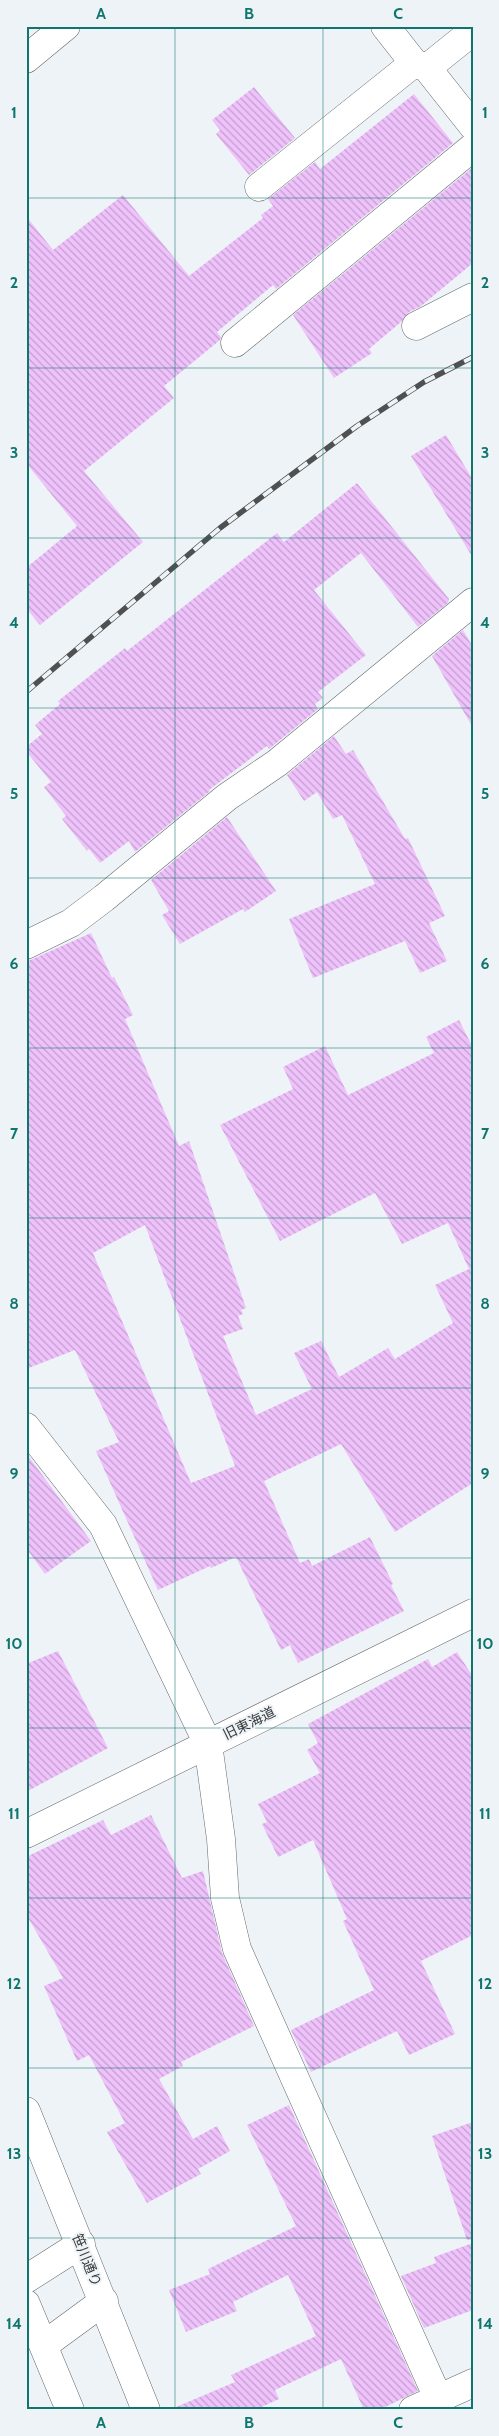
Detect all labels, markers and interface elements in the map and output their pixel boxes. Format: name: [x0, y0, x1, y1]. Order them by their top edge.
text: A: [96, 4, 106, 23]
text: B: [244, 4, 254, 23]
text: C: [393, 4, 403, 23]
text: 1: [11, 103, 17, 122]
text: 1: [482, 103, 488, 122]
text: 2: [10, 273, 18, 292]
text: 2: [481, 273, 489, 292]
text: 3: [10, 443, 18, 462]
text: 3: [481, 443, 489, 462]
text: 4: [9, 613, 19, 632]
text: 4: [480, 613, 490, 632]
text: 5: [10, 784, 18, 803]
text: 5: [481, 784, 489, 803]
text: 6: [10, 954, 19, 973]
text: 6: [481, 954, 490, 973]
text: 7: [10, 1124, 19, 1143]
text: 7: [481, 1124, 490, 1143]
text: 8: [9, 1294, 19, 1313]
text: 8: [480, 1294, 490, 1313]
text: 9: [10, 1464, 19, 1483]
text: 9: [481, 1464, 490, 1483]
text: 10: [5, 1634, 23, 1653]
text: 10: [476, 1634, 494, 1653]
street label: 旧東海道: [220, 1703, 278, 1743]
text: 11: [8, 1804, 20, 1823]
text: 11: [479, 1804, 491, 1823]
text: 12: [7, 1974, 21, 1993]
text: 12: [478, 1974, 492, 1993]
text: 13: [7, 2144, 21, 2163]
text: 13: [478, 2144, 492, 2163]
street label: 笹川通り: [68, 2231, 106, 2289]
text: 14: [6, 2314, 22, 2333]
text: 14: [477, 2314, 493, 2333]
text: A: [96, 2413, 106, 2432]
text: B: [244, 2413, 254, 2432]
text: C: [393, 2413, 403, 2432]

